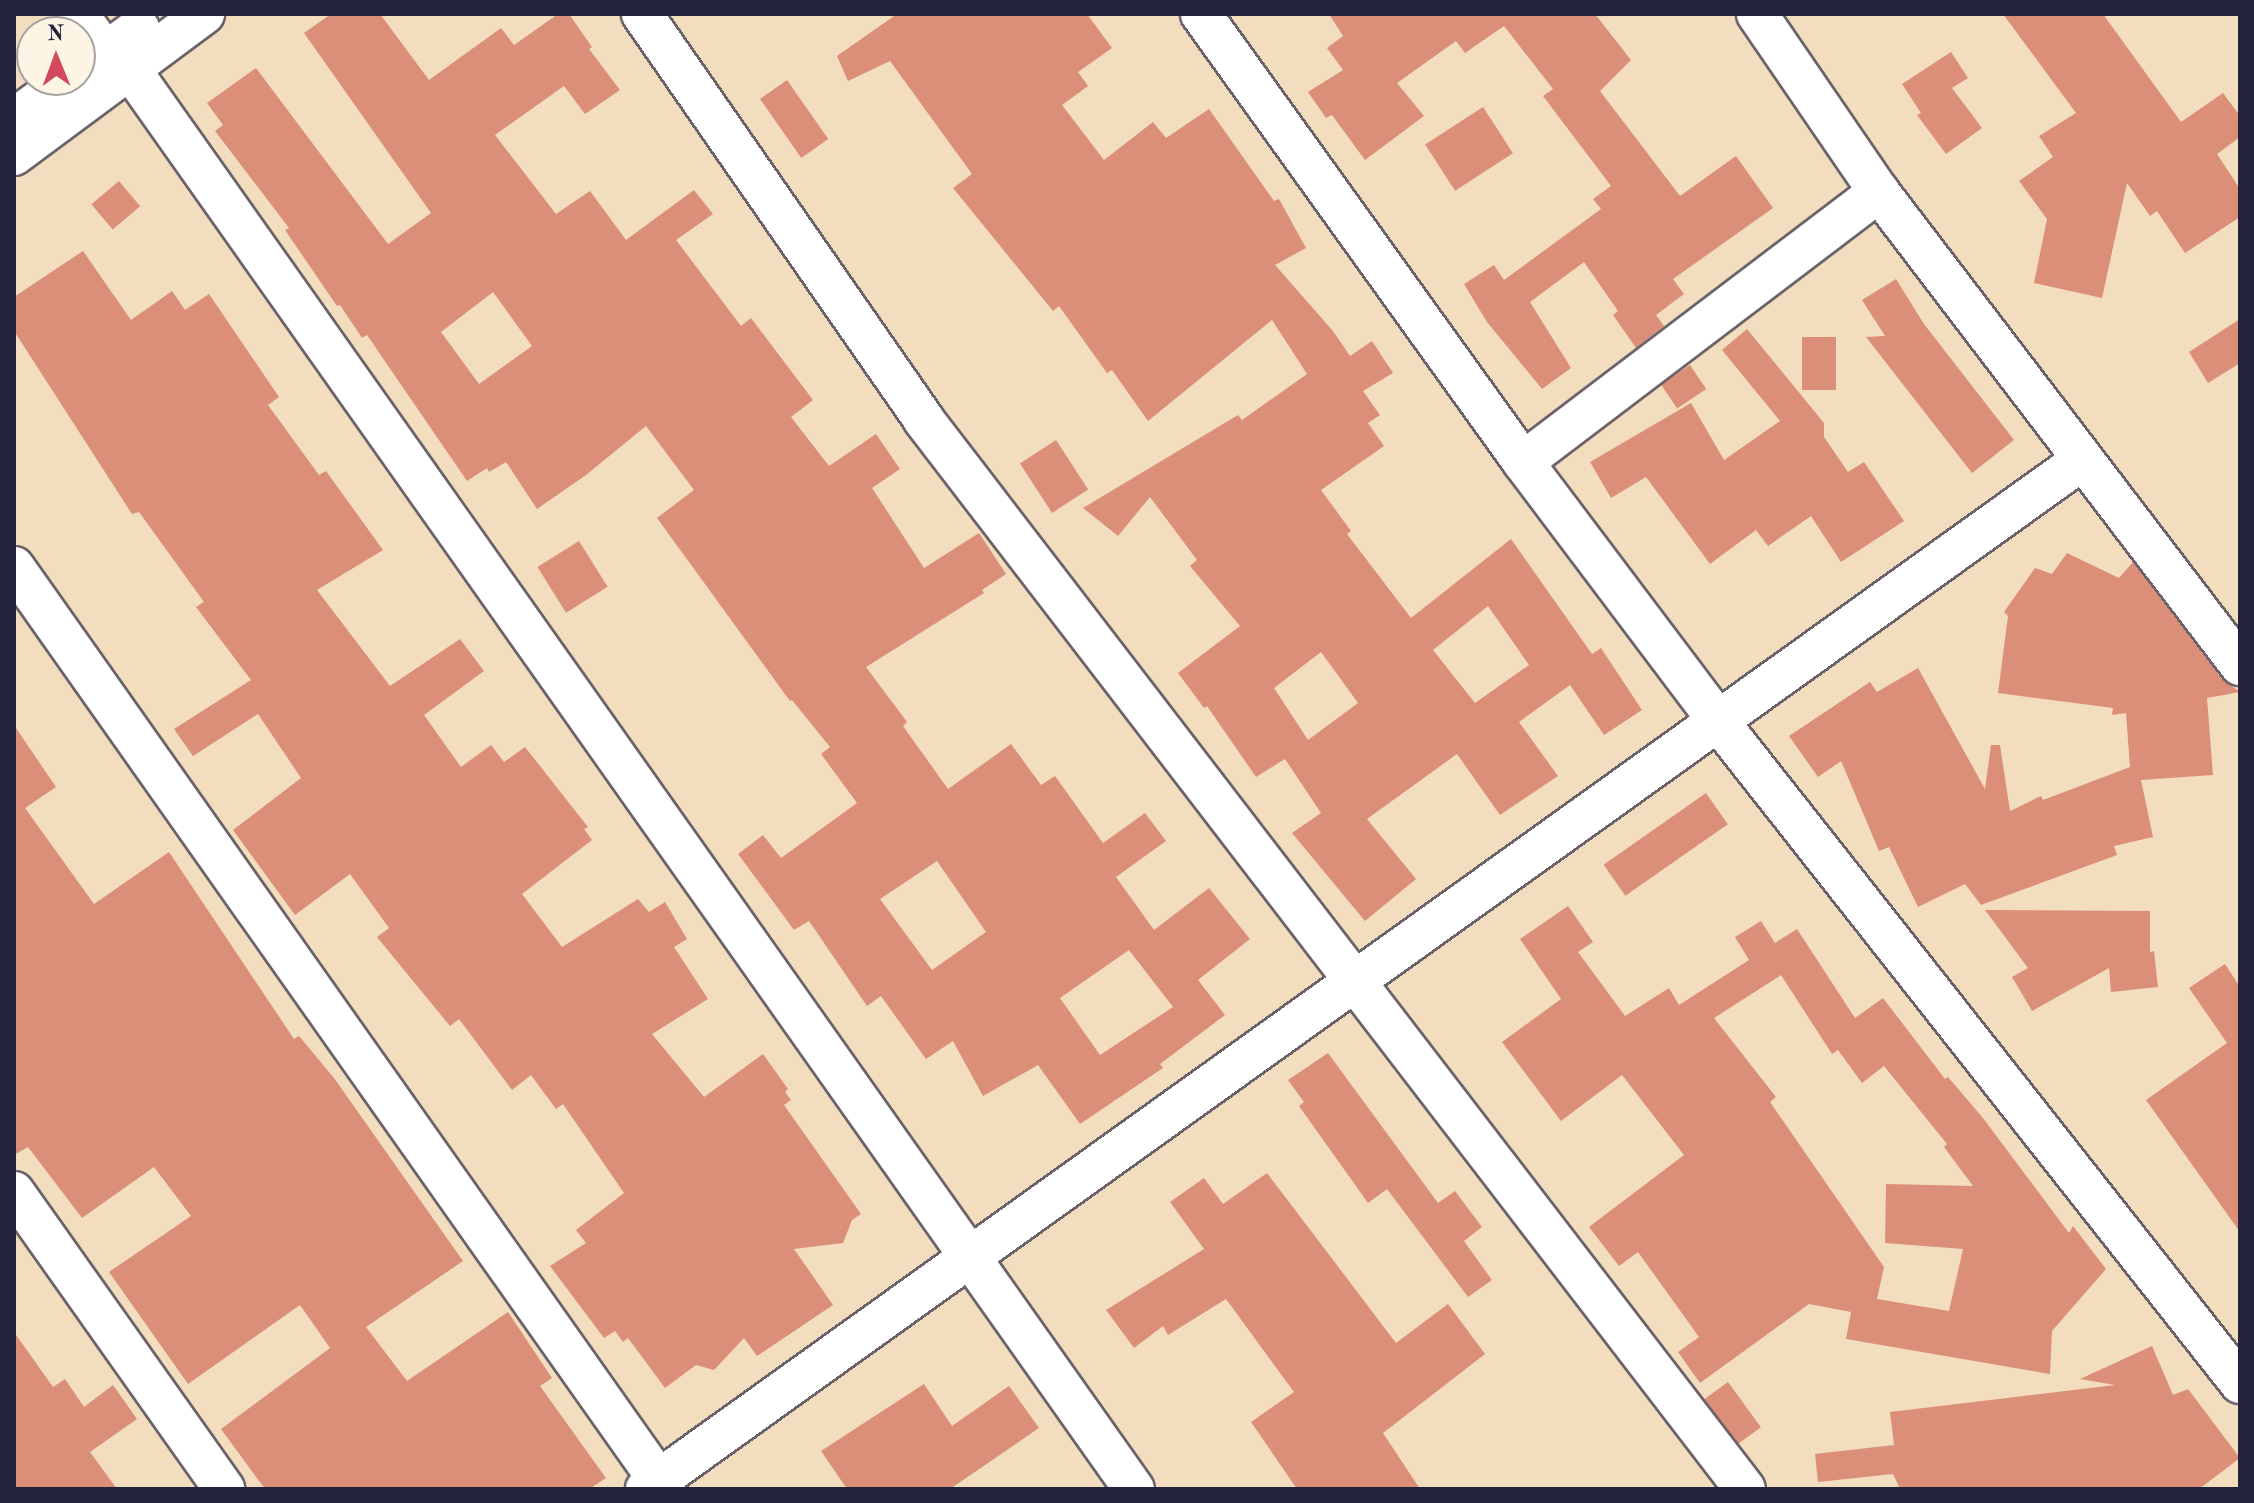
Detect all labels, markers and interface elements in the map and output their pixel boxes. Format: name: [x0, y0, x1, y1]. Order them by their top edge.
north arrow: [16, 16, 96, 96]
text: N: [47, 23, 64, 45]

